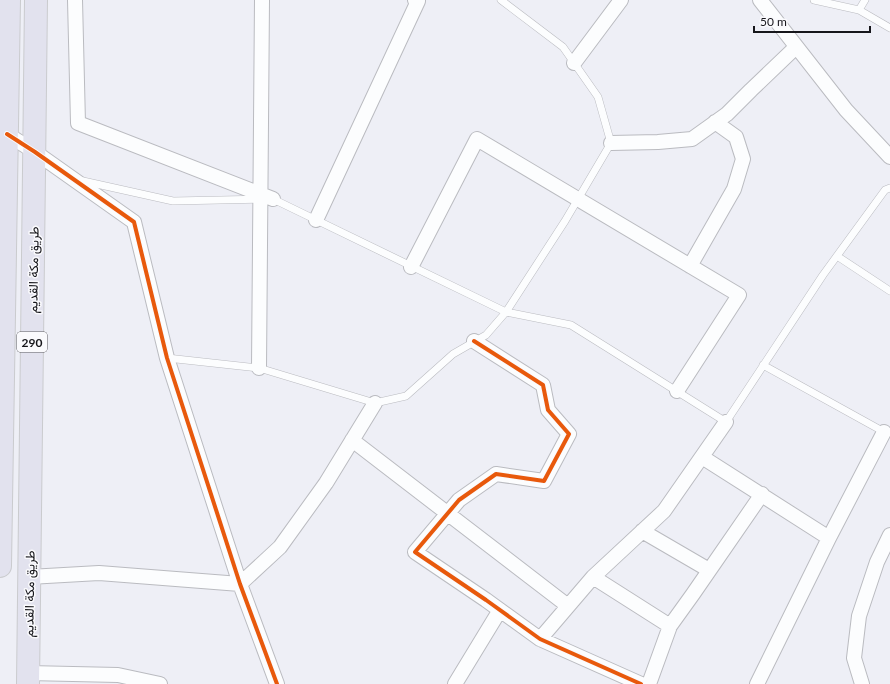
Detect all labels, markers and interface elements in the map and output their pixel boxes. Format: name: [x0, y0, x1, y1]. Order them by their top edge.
scale bar: [754, 8, 870, 34]
text: 50 m: [760, 14, 787, 29]
street label: طريق مكة القديم: [24, 226, 43, 314]
road number: 290: [17, 332, 47, 352]
street label: طريق مكة القديم: [20, 550, 39, 638]

